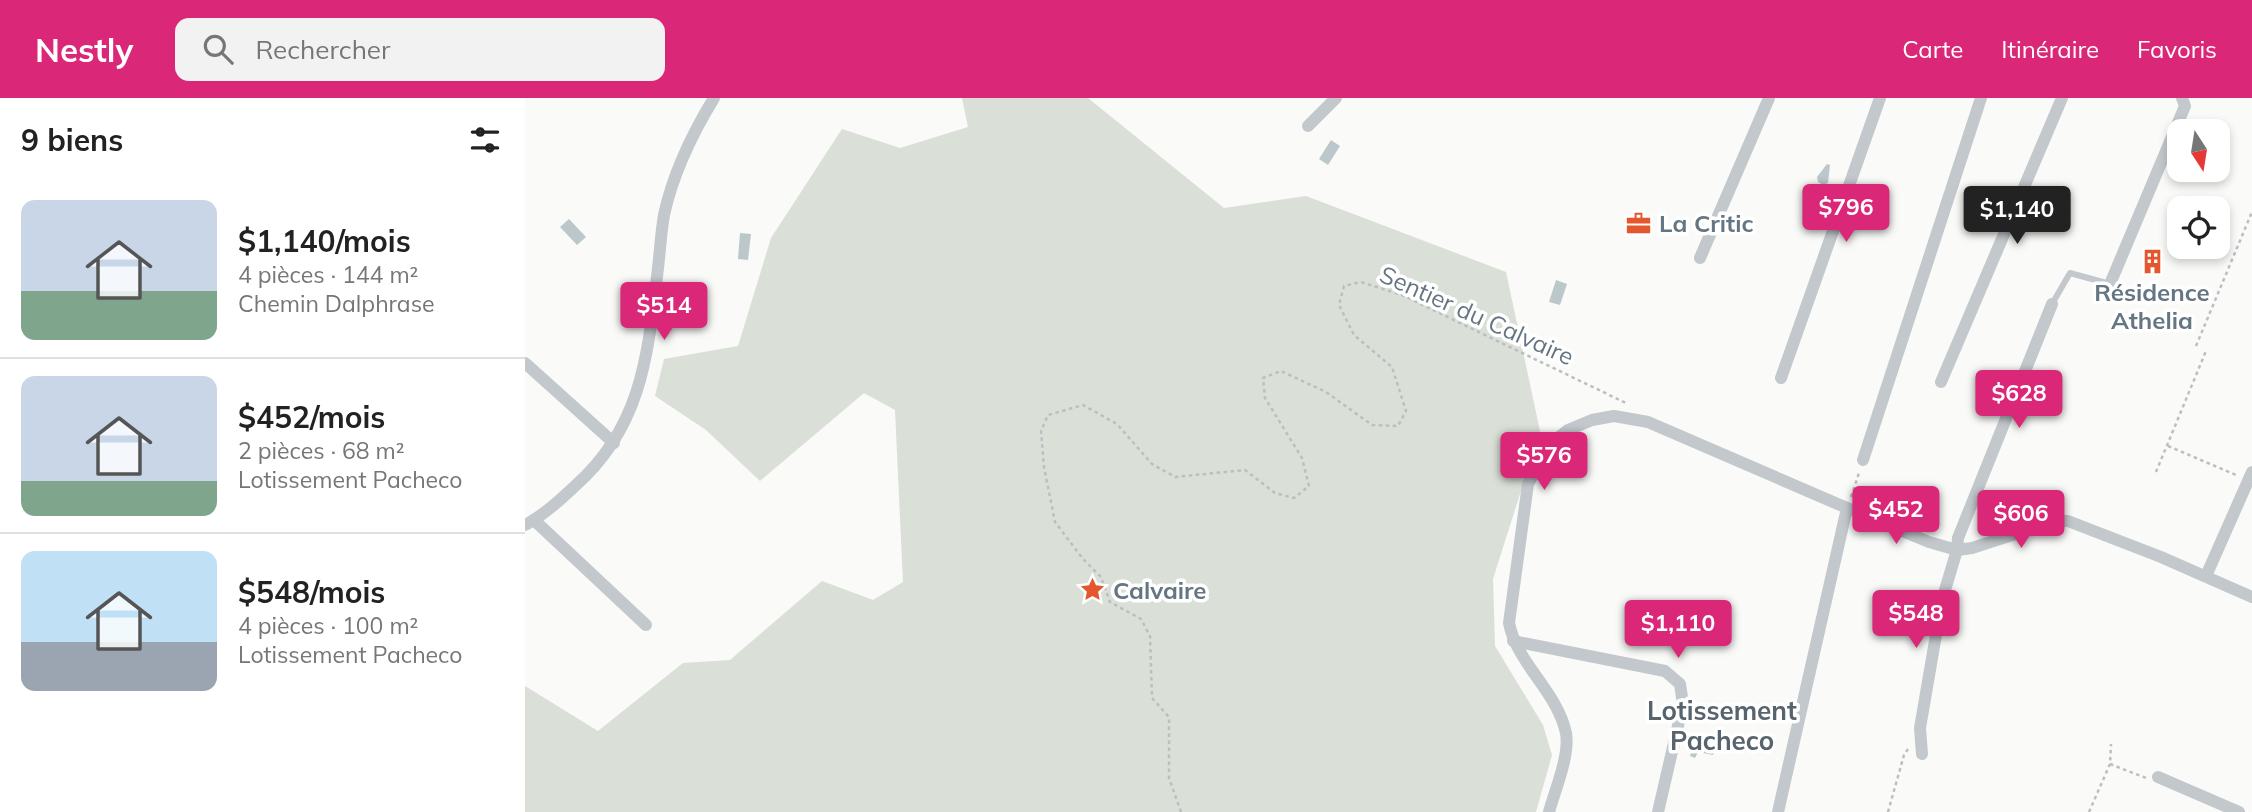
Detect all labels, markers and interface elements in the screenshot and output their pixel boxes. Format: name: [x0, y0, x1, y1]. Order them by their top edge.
search box: [175, 18, 665, 81]
text: Nestly: [35, 29, 133, 70]
icon: search: [199, 30, 237, 68]
text: Rechercher: [255, 33, 390, 66]
text: Carte: [1902, 34, 1963, 64]
text: Itinéraire: [2001, 34, 2099, 64]
text: Favoris: [2137, 34, 2217, 64]
north arrow: [2167, 119, 2229, 182]
map controls: [2167, 119, 2230, 259]
text: 9 biens: [21, 121, 123, 159]
icon: filters: [466, 121, 504, 159]
pin: $796: [1805, 184, 1887, 244]
pin: $1,140: [1960, 186, 2074, 246]
text: $796: [1818, 192, 1874, 221]
text: $1,140: [1980, 194, 2054, 223]
button: locate: [2167, 196, 2230, 259]
place label: La Critic: [1659, 208, 1754, 238]
office icon: La Critic: [1625, 209, 1653, 237]
text: $1,140/mois: [238, 222, 411, 260]
icon: home: [77, 228, 161, 312]
building icon: Résidence Athelia: [2138, 247, 2166, 275]
street label: Sentier du Calvaire: [1375, 259, 1579, 371]
text: 4 pièces · 144 m²: [238, 260, 418, 289]
place label: Résidence Athelia: [2094, 277, 2210, 335]
pin: $514: [623, 282, 705, 342]
text: Chemin Dalphrase: [238, 289, 435, 318]
text: $514: [636, 290, 692, 319]
pin: $628: [1978, 370, 2060, 430]
text: $628: [1991, 378, 2047, 407]
text: $452/mois: [238, 398, 385, 436]
icon: home: [77, 404, 161, 488]
pin: $576: [1503, 432, 1585, 492]
text: 2 pièces · 68 m²: [238, 436, 405, 465]
text: $576: [1516, 440, 1572, 469]
text: Lotissement Pacheco: [238, 465, 462, 494]
pin: $452: [1855, 486, 1937, 546]
pin: $606: [1980, 490, 2062, 550]
text: $452: [1868, 494, 1924, 523]
text: $606: [1993, 498, 2049, 527]
text: $548/mois: [238, 573, 385, 611]
place label: Calvaire: [1113, 575, 1207, 605]
place icon: Calvaire: [1079, 576, 1107, 604]
icon: home: [77, 579, 161, 663]
pin: $548: [1875, 590, 1957, 650]
text: $548: [1888, 598, 1944, 627]
pin: $1,110: [1621, 601, 1735, 660]
text: $1,110: [1641, 608, 1715, 637]
text: 4 pièces · 100 m²: [238, 611, 418, 640]
text: Lotissement Pacheco: [238, 640, 462, 669]
district label: Lotissement Pacheco: [1647, 694, 1797, 757]

